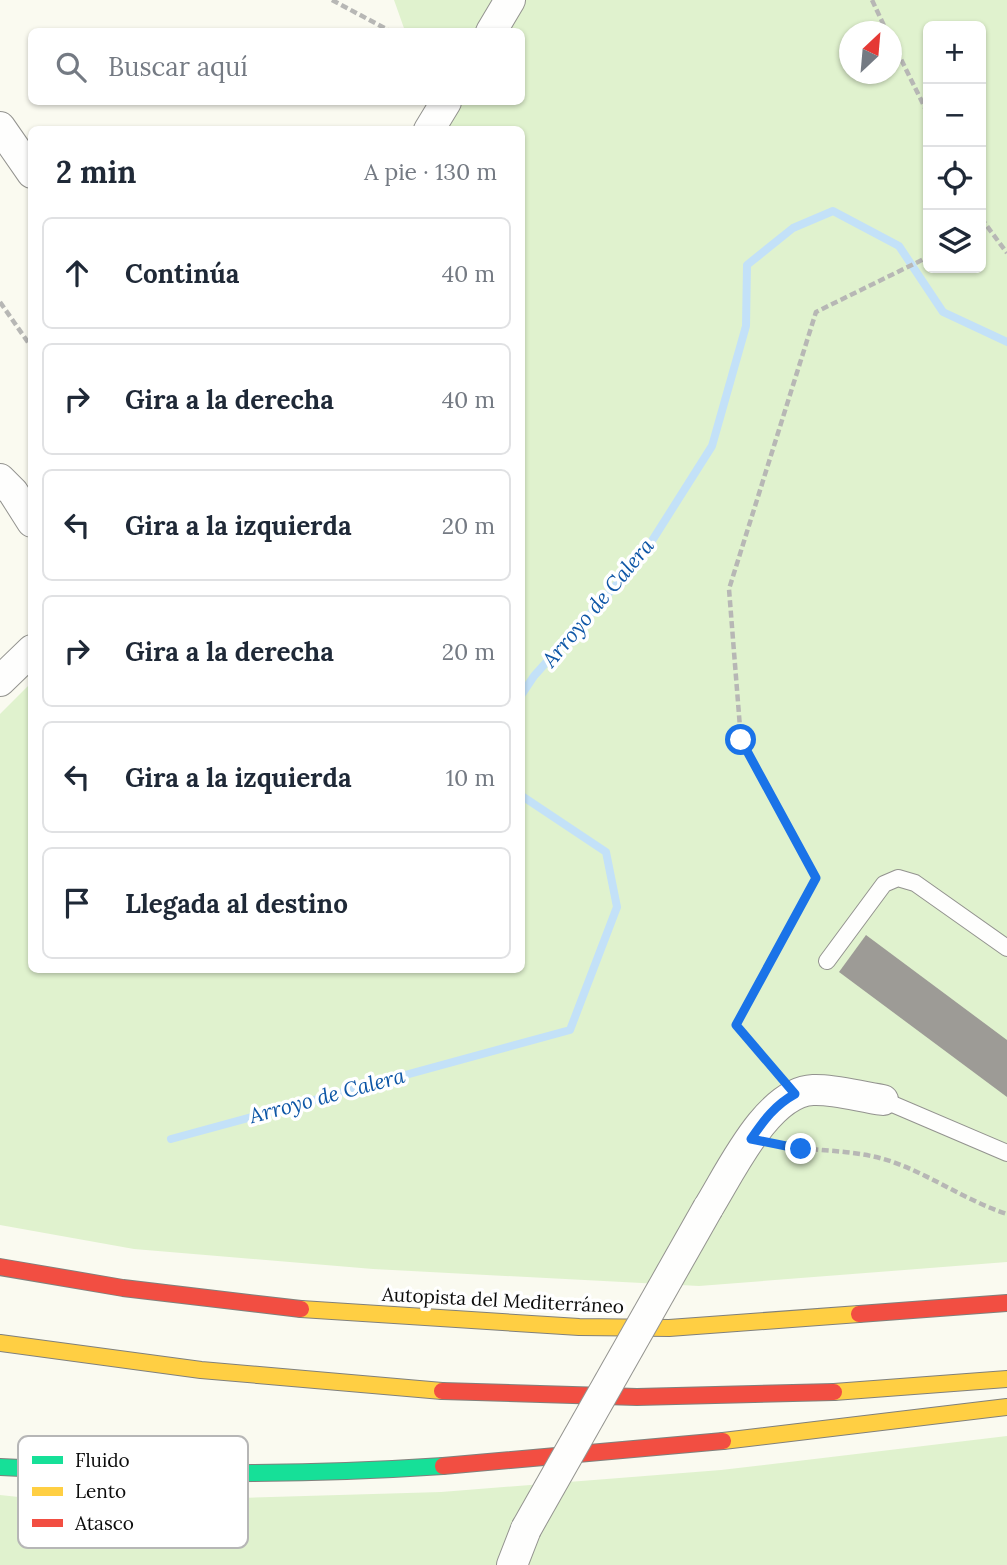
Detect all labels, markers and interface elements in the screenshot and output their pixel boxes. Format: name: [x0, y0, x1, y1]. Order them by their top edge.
north arrow: [839, 21, 902, 84]
map controls: [923, 21, 986, 273]
button: +: [923, 21, 986, 84]
search box: [28, 28, 525, 105]
icon: search: [52, 48, 90, 86]
text: Buscar aquí: [108, 50, 248, 83]
button: −: [923, 84, 986, 147]
button: locate: [923, 147, 986, 210]
text: 2 min: [56, 153, 136, 191]
text: A pie · 130 m: [364, 157, 497, 186]
button: layers: [923, 210, 986, 273]
icon: ahead: [58, 254, 96, 292]
text: Continúa: [125, 257, 239, 290]
text: 40 m: [442, 259, 495, 288]
icon: right: [58, 380, 96, 418]
text: Gira a la derecha: [125, 383, 334, 416]
text: 40 m: [442, 385, 495, 414]
icon: left: [58, 506, 96, 544]
text: Gira a la izquierda: [125, 509, 352, 542]
text: 20 m: [442, 511, 495, 540]
water label: Arroyo de Calera: [535, 532, 660, 673]
icon: right: [58, 632, 96, 670]
text: Gira a la derecha: [125, 635, 334, 668]
text: 20 m: [442, 637, 495, 666]
route start: [725, 724, 756, 755]
icon: left: [58, 758, 96, 796]
text: Gira a la izquierda: [125, 761, 352, 794]
text: 10 m: [446, 763, 495, 792]
icon: arrive: [58, 884, 96, 922]
text: Llegada al destino: [125, 887, 348, 920]
water label: Arroyo de Calera: [245, 1062, 408, 1130]
route end: [785, 1133, 816, 1164]
street label: Autopista del Mediterráneo: [380, 1282, 625, 1318]
legend: [18, 1436, 248, 1548]
text: Fluido: [75, 1448, 130, 1472]
text: Lento: [75, 1479, 126, 1503]
text: Atasco: [74, 1511, 134, 1535]

